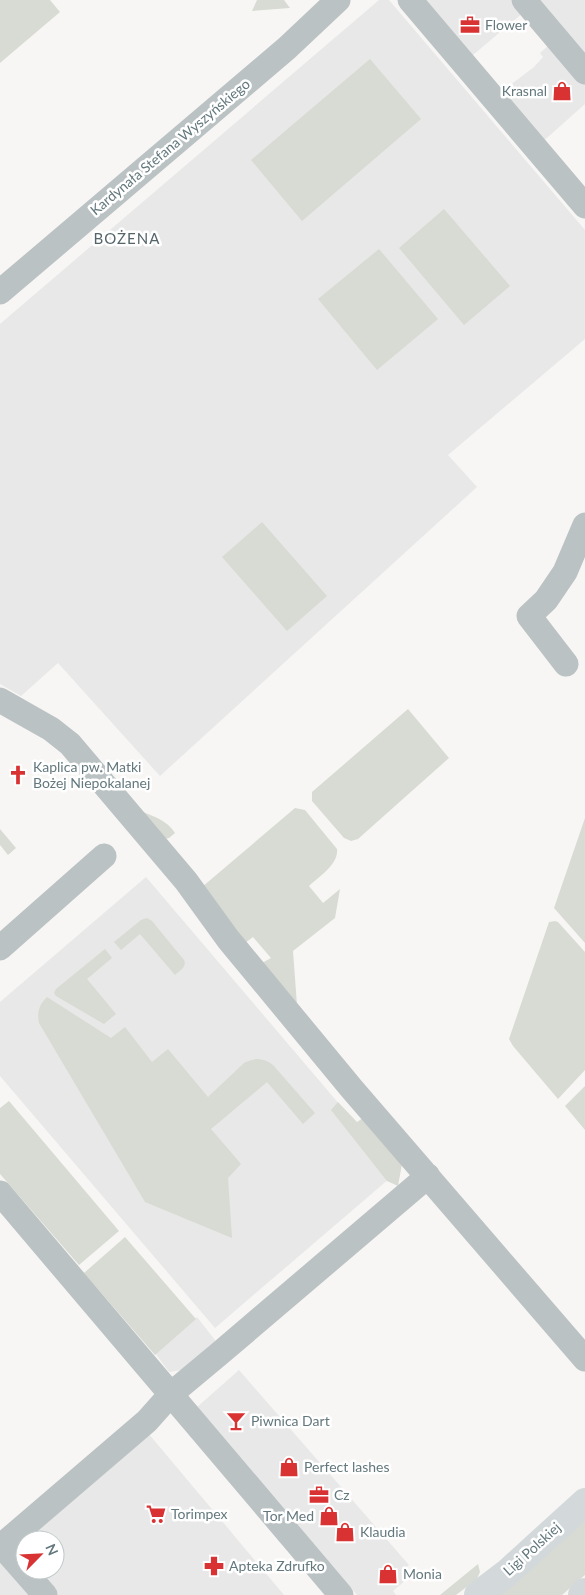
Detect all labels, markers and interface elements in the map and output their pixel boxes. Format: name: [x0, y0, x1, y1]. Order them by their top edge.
office icon: Flower: [459, 14, 481, 36]
place label: Flower: [485, 16, 527, 33]
street label: Kardynała Stefana Wyszyńskiego: [86, 75, 253, 218]
shop icon: Krasnal: [551, 80, 573, 102]
place label: Krasnal: [502, 82, 547, 99]
district label: BOŻENA: [94, 229, 160, 247]
place label: Kaplica pw. Matki Bożej Niepokalanej: [33, 758, 150, 791]
church icon: Kaplica pw. Matki Bożej Niepokalanej: [7, 764, 29, 786]
bar icon: Piwnica Dart: [225, 1410, 247, 1432]
place label: Piwnica Dart: [251, 1412, 330, 1429]
shop icon: Perfect lashes: [278, 1456, 300, 1478]
place label: Perfect lashes: [304, 1458, 389, 1475]
office icon: Cz: [308, 1484, 330, 1506]
place label: Cz: [334, 1486, 350, 1503]
supermarket icon: Torimpex: [145, 1503, 167, 1525]
place label: Torimpex: [171, 1505, 228, 1522]
shop icon: Tor Med: [318, 1505, 340, 1527]
place label: Tor Med: [263, 1507, 314, 1524]
street label: Ligi Polskiej: [499, 1518, 564, 1579]
shop icon: Klaudia: [334, 1521, 356, 1543]
place label: Klaudia: [360, 1523, 406, 1540]
north arrow: [15, 1530, 65, 1580]
text: N: [42, 1541, 62, 1558]
pharmacy icon: Apteka Zdrufko: [203, 1555, 225, 1577]
place label: Apteka Zdrufko: [229, 1557, 325, 1574]
shop icon: Monia: [377, 1563, 399, 1585]
place label: Monia: [403, 1565, 442, 1582]

